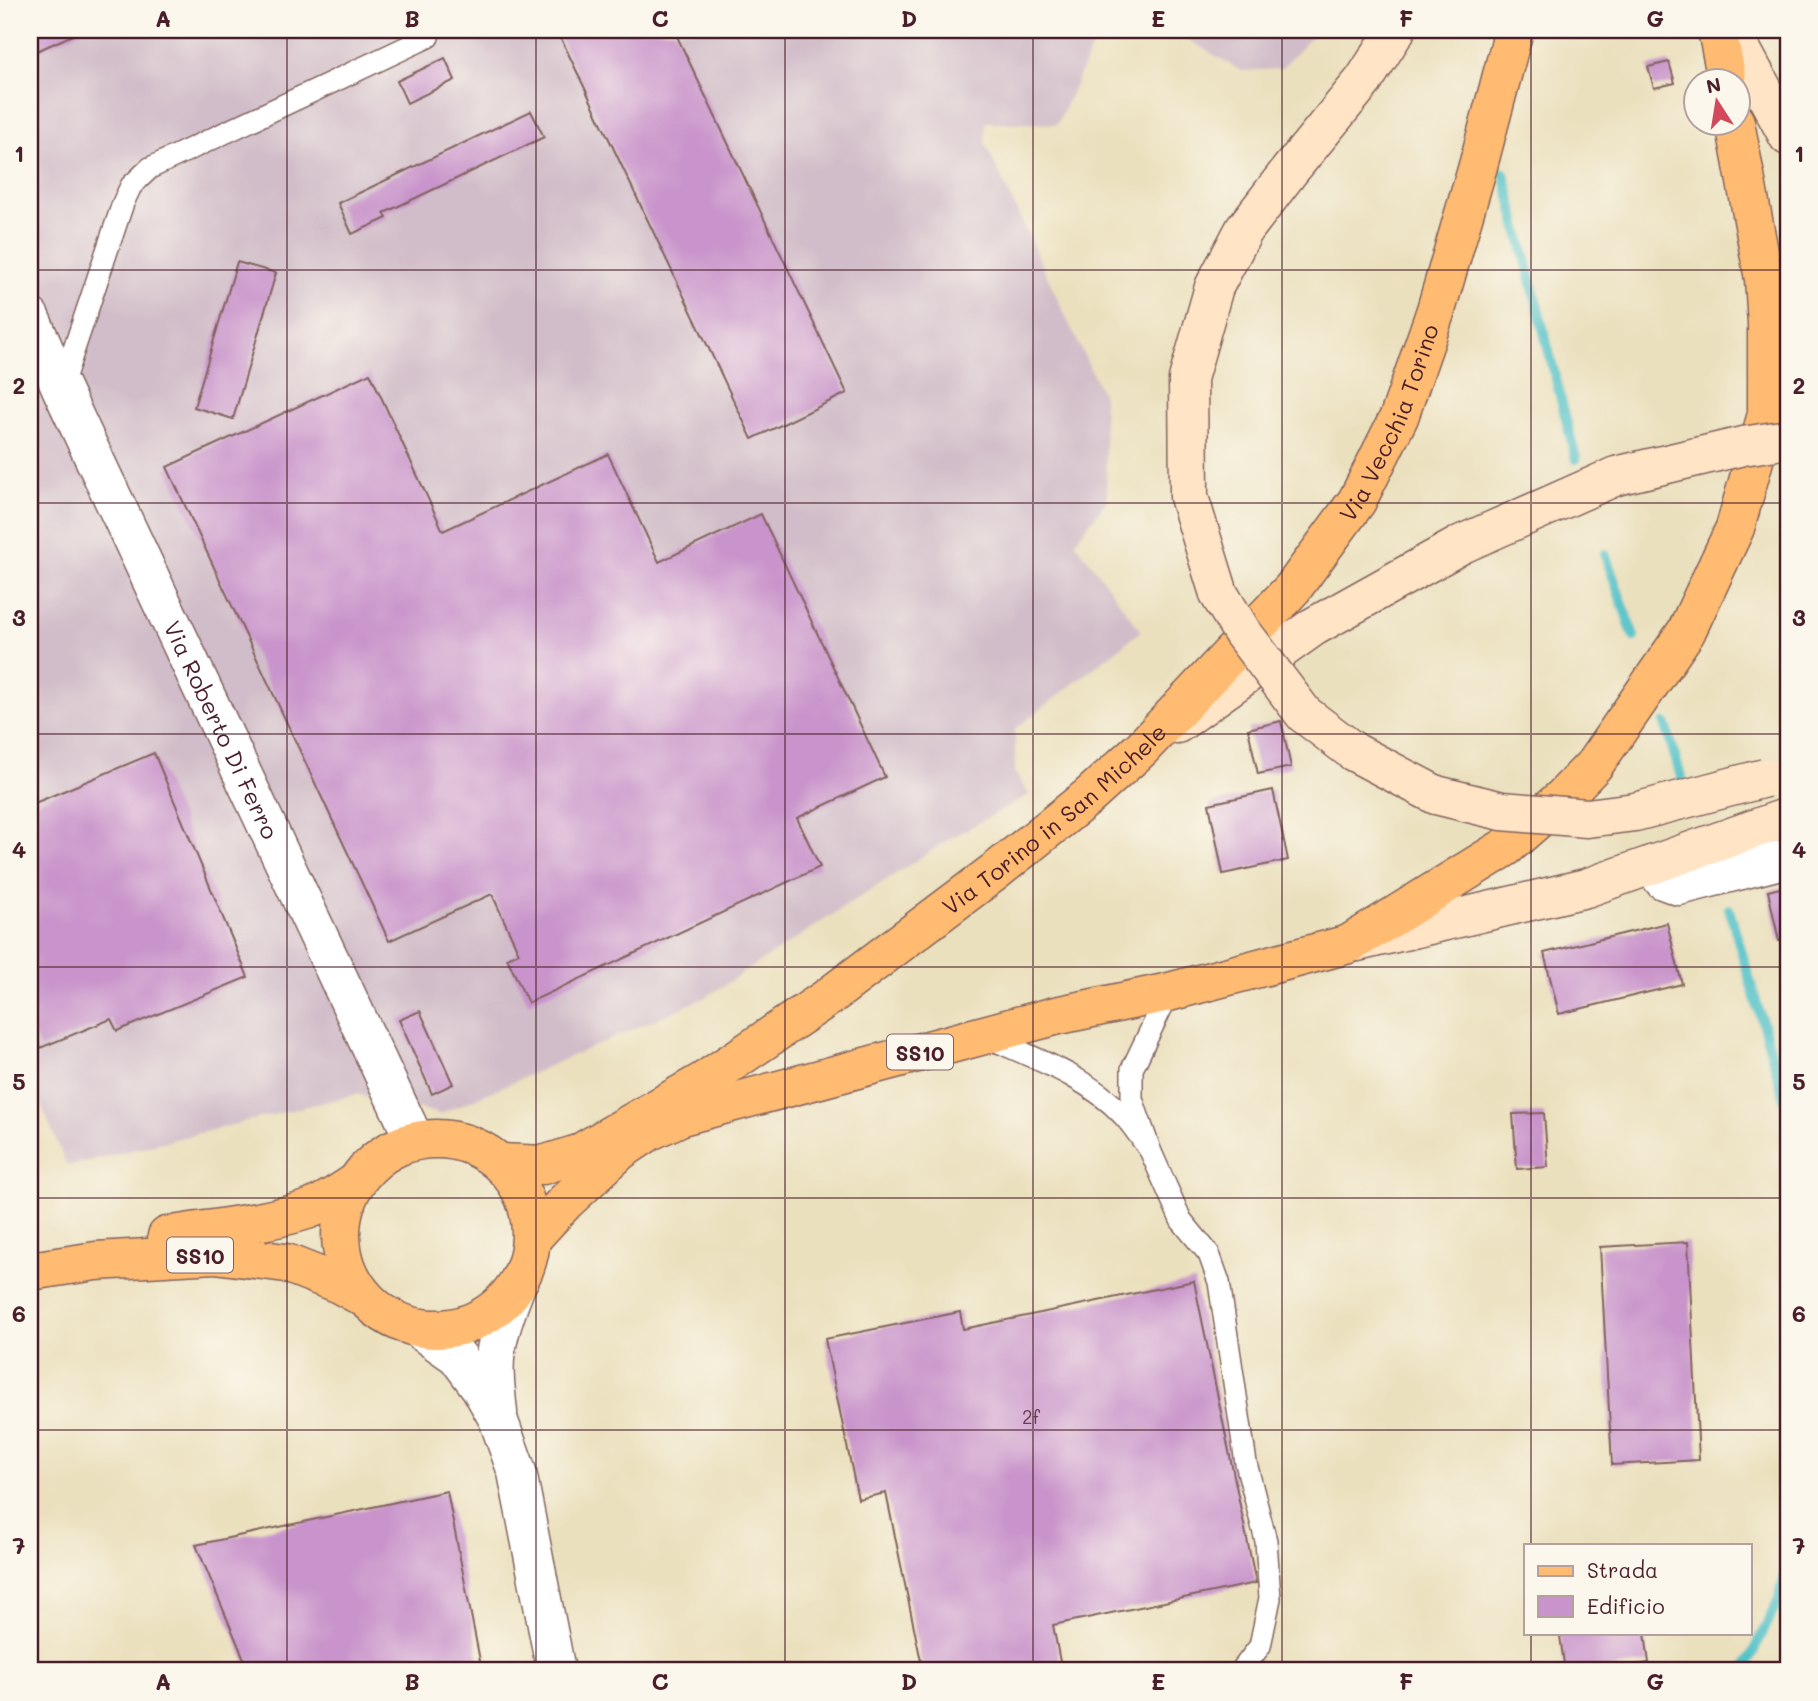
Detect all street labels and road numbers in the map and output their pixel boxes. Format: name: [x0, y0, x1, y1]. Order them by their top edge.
street label: Via Vecchia Torino: [1332, 320, 1445, 527]
street label: Via Roberto Di Ferro: [157, 616, 286, 844]
street label: Via Torino in San Michele: [936, 717, 1172, 921]
road number: SS10: [887, 1034, 953, 1070]
road number: SS10: [167, 1238, 233, 1272]

